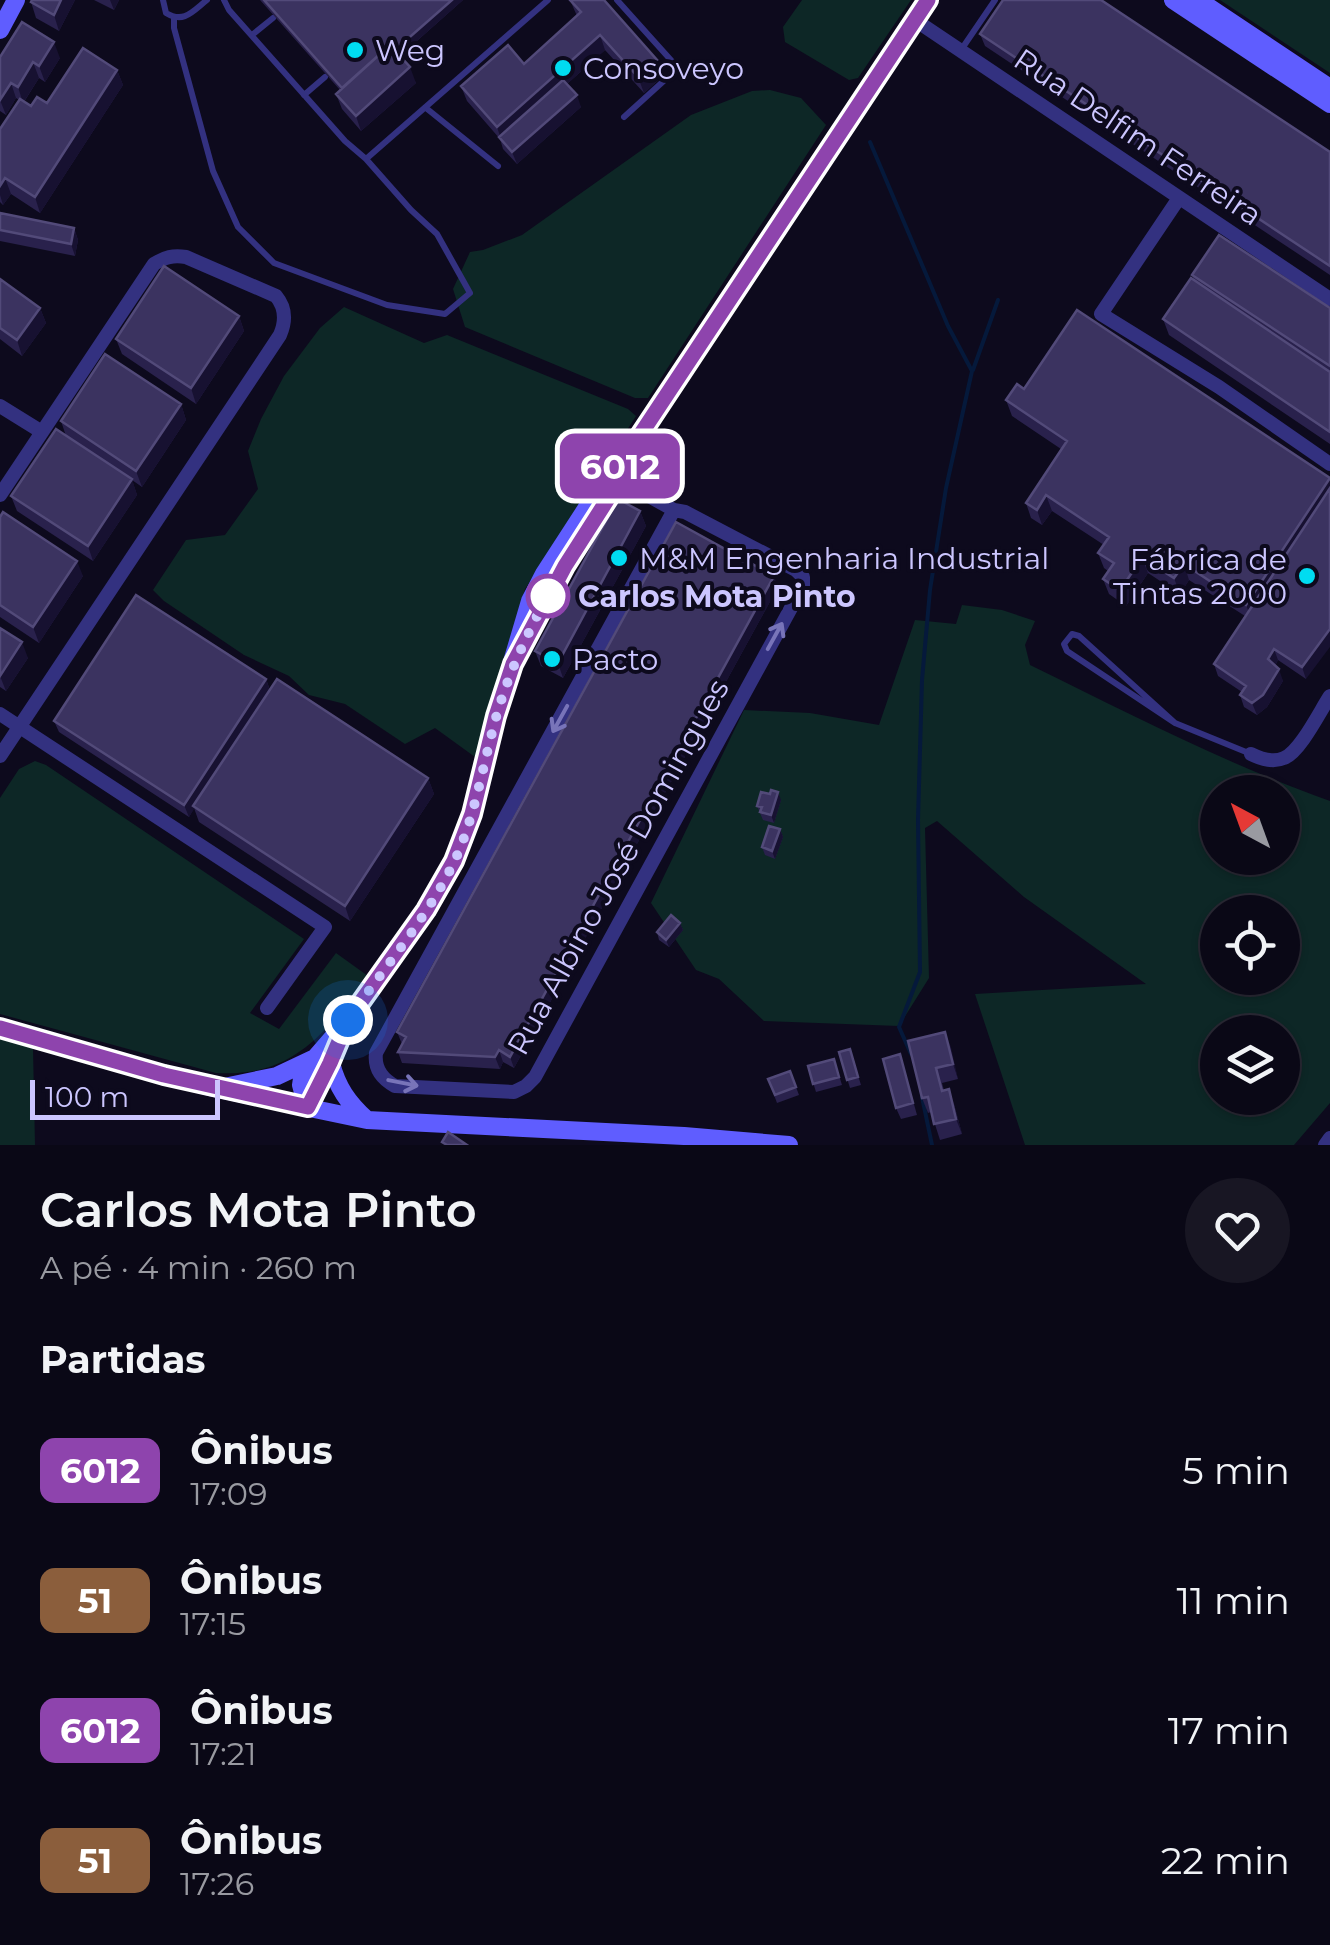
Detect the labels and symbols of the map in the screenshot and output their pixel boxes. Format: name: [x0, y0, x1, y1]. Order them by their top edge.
place label: Weg: [375, 32, 445, 69]
marker: Weg: [344, 39, 366, 61]
street label: Rua Delfim Ferreira: [1007, 40, 1269, 234]
place label: Consoveyo: [583, 50, 744, 87]
marker: Consoveyo: [552, 57, 574, 79]
line badge: 6012: [550, 434, 690, 498]
place label: M&M Engenharia Industrial: [639, 540, 1049, 577]
place label: Fábrica de Tintas 2000: [1113, 541, 1287, 612]
marker: M&M Engenharia Industrial: [608, 547, 630, 569]
marker: Fábrica de Tintas 2000: [1296, 565, 1318, 587]
marker: Carlos Mota Pinto: [527, 575, 569, 617]
place label: Carlos Mota Pinto: [578, 578, 856, 615]
one-way arrow: [766, 622, 786, 652]
place label: Pacto: [572, 641, 658, 678]
marker: Pacto: [541, 648, 563, 670]
street label: Rua Albino José Domingues: [499, 673, 737, 1061]
one-way arrow: [550, 703, 570, 733]
north arrow: [1200, 775, 1300, 875]
your location: [323, 995, 373, 1045]
scale bar: [30, 1075, 220, 1120]
one-way arrow: [386, 1075, 418, 1094]

